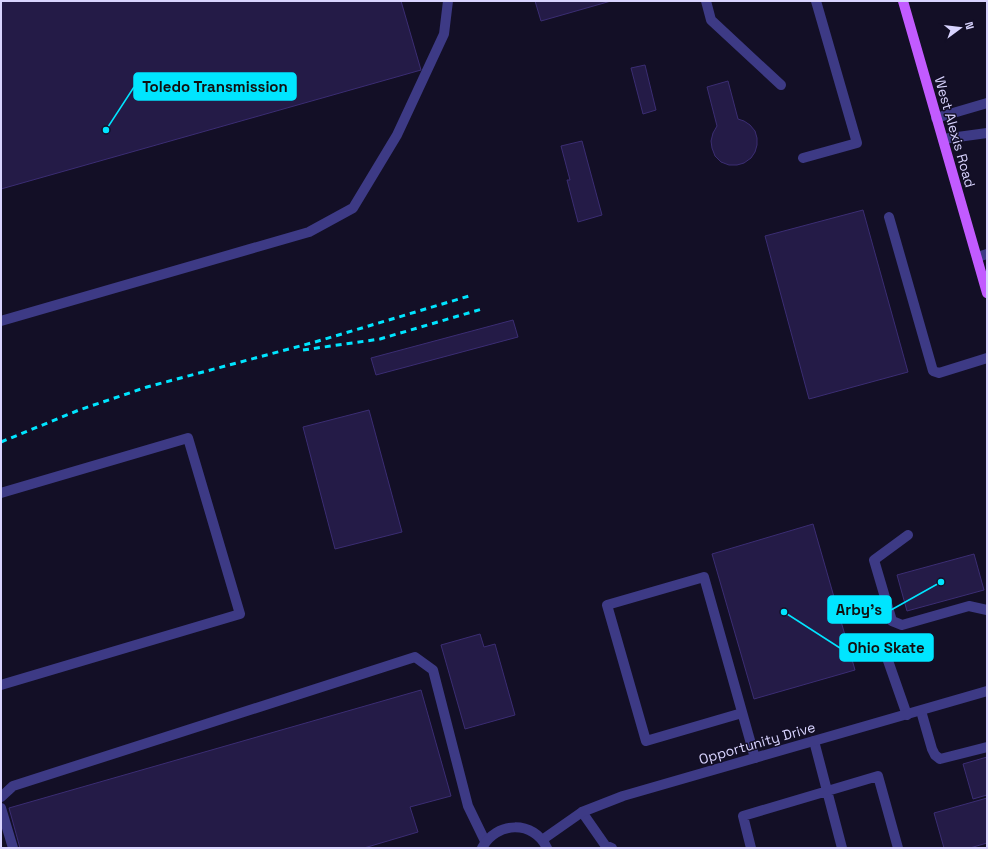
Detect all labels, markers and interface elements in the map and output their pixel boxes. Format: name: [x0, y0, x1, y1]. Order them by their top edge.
north arrow: [940, 8, 980, 48]
text: N: [962, 20, 977, 31]
callout: Toledo Transmission: [134, 73, 296, 100]
street label: West Alexis Road: [931, 74, 979, 190]
text: Toledo Transmission: [142, 77, 288, 96]
callout: Arby's: [828, 596, 891, 623]
text: Arby's: [836, 600, 882, 619]
callout: Ohio Skate: [840, 634, 933, 661]
text: Ohio Skate: [847, 638, 925, 657]
street label: Opportunity Drive: [697, 718, 817, 768]

